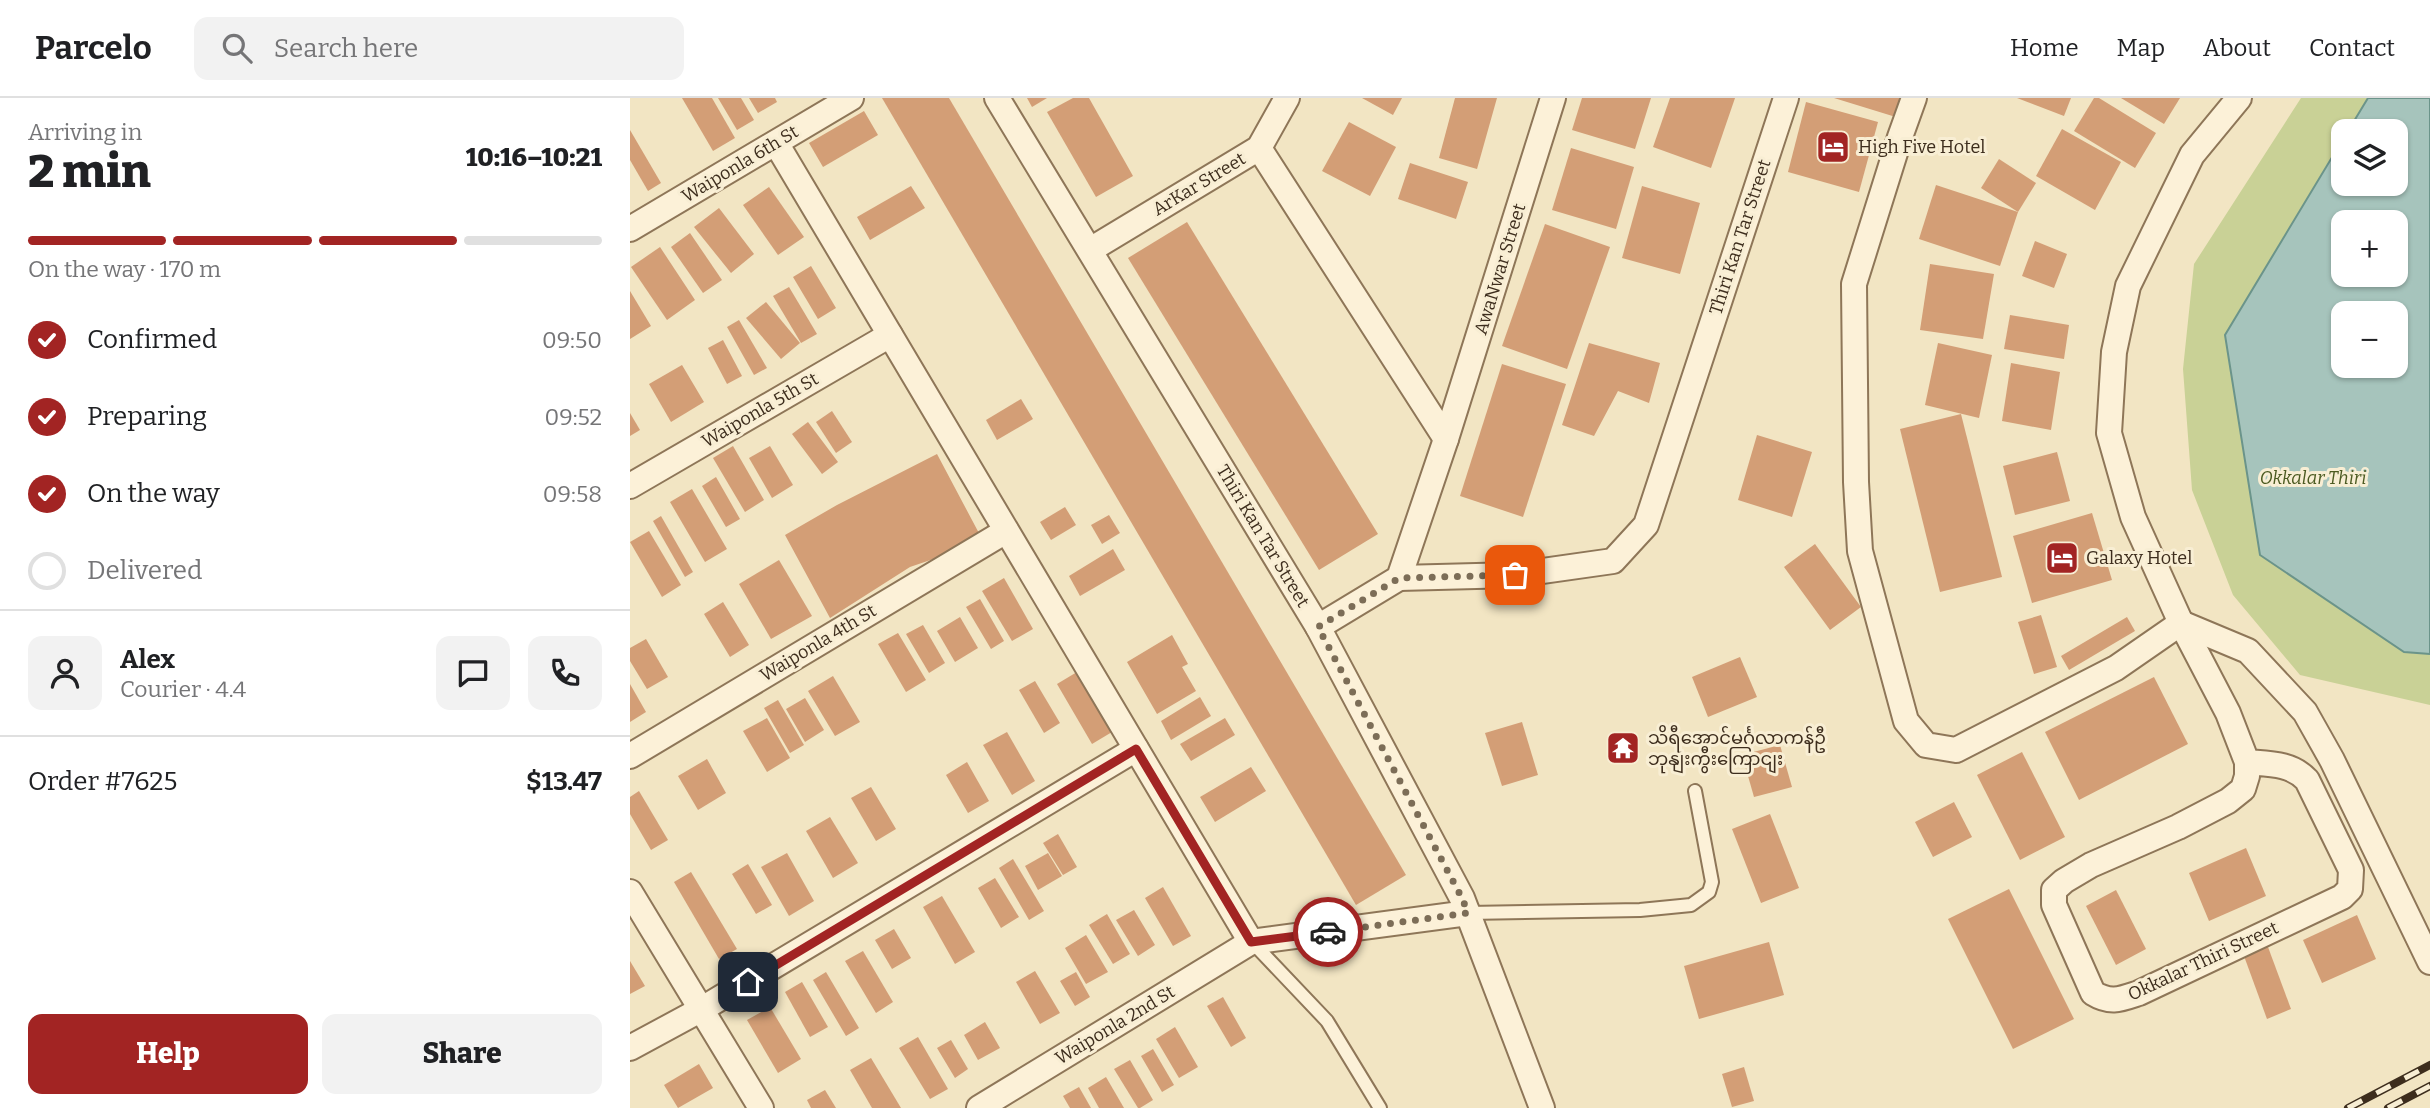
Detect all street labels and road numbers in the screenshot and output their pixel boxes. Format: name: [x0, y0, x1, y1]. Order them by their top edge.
street label: Waiponla 6th St: [678, 120, 803, 207]
street label: ArKar Street: [1149, 147, 1250, 220]
street label: Thiri Kan Tar Street: [1704, 156, 1776, 317]
street label: AwaNwar Street: [1470, 200, 1531, 337]
street label: Waiponla 5th St: [698, 368, 823, 452]
street label: Thiri Kan Tar Street: [1212, 461, 1314, 612]
street label: Waiponla 4th St: [756, 599, 881, 686]
street label: Okkalar Thiri Street: [2124, 916, 2282, 1006]
street label: Waiponla 2nd St: [1051, 980, 1179, 1069]

